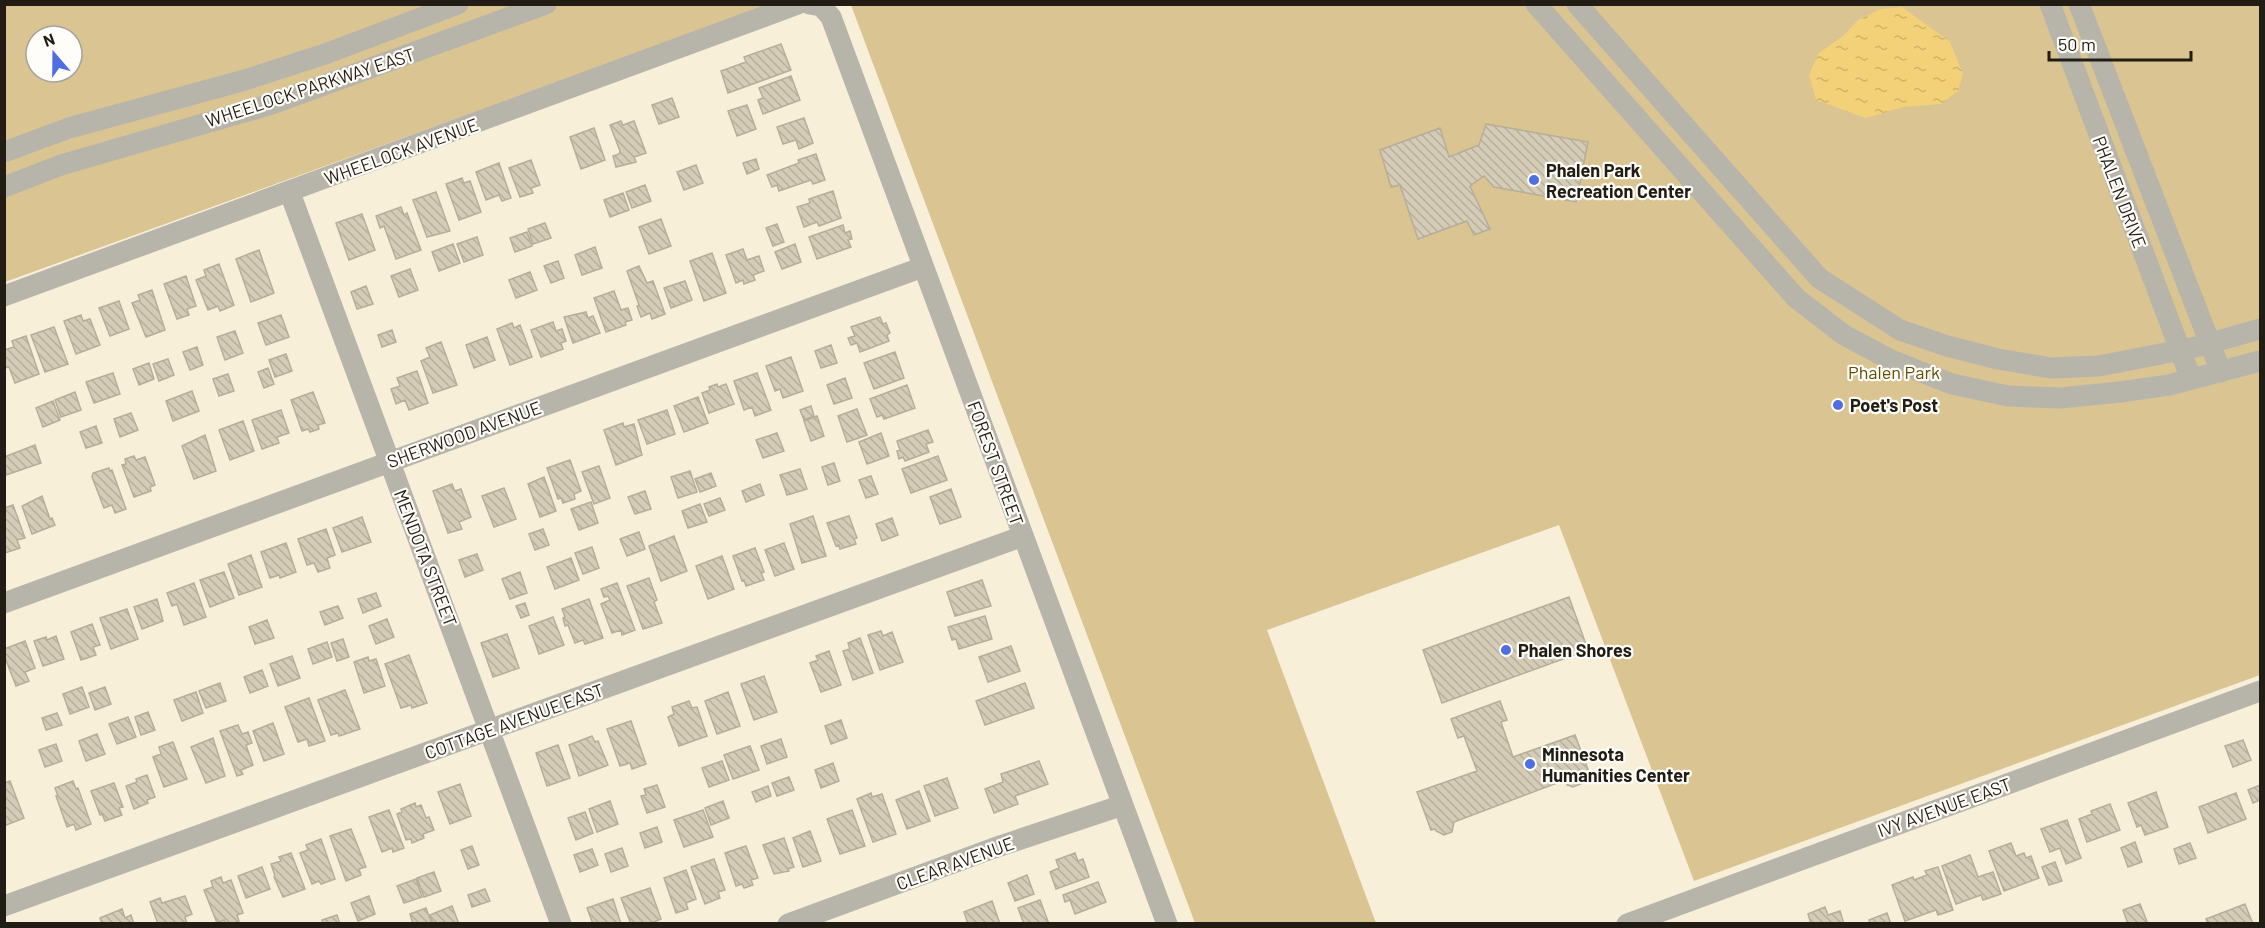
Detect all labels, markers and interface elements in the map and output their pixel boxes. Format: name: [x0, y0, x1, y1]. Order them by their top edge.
north arrow: [24, 24, 84, 84]
scale bar: [2049, 24, 2192, 62]
text: N: [40, 29, 57, 50]
text: 50 m: [2058, 33, 2096, 55]
street label: WHEELOCK PARKWAY EAST: [203, 43, 417, 131]
street label: WHEELOCK AVENUE: [321, 113, 481, 189]
street label: PHALEN DRIVE: [2089, 133, 2151, 251]
place label: Phalen Park Recreation Center: [1546, 159, 1691, 202]
marker: Phalen Park Recreation Center: [1527, 173, 1541, 187]
park label: Phalen Park: [1848, 361, 1940, 383]
place label: Poet's Post: [1850, 394, 1938, 416]
street label: SHERWOOD AVENUE: [384, 396, 544, 472]
street label: FOREST STREET: [963, 398, 1029, 528]
marker: Poet's Post: [1831, 398, 1845, 412]
street label: MENDOTA STREET: [390, 486, 462, 630]
place label: Phalen Shores: [1518, 639, 1632, 661]
marker: Phalen Shores: [1499, 643, 1513, 657]
street label: COTTAGE AVENUE EAST: [422, 678, 606, 764]
place label: Minnesota Humanities Center: [1542, 743, 1690, 786]
marker: Minnesota Humanities Center: [1523, 757, 1537, 771]
street label: IVY AVENUE EAST: [1874, 773, 2014, 841]
street label: CLEAR AVENUE: [893, 832, 1017, 894]

